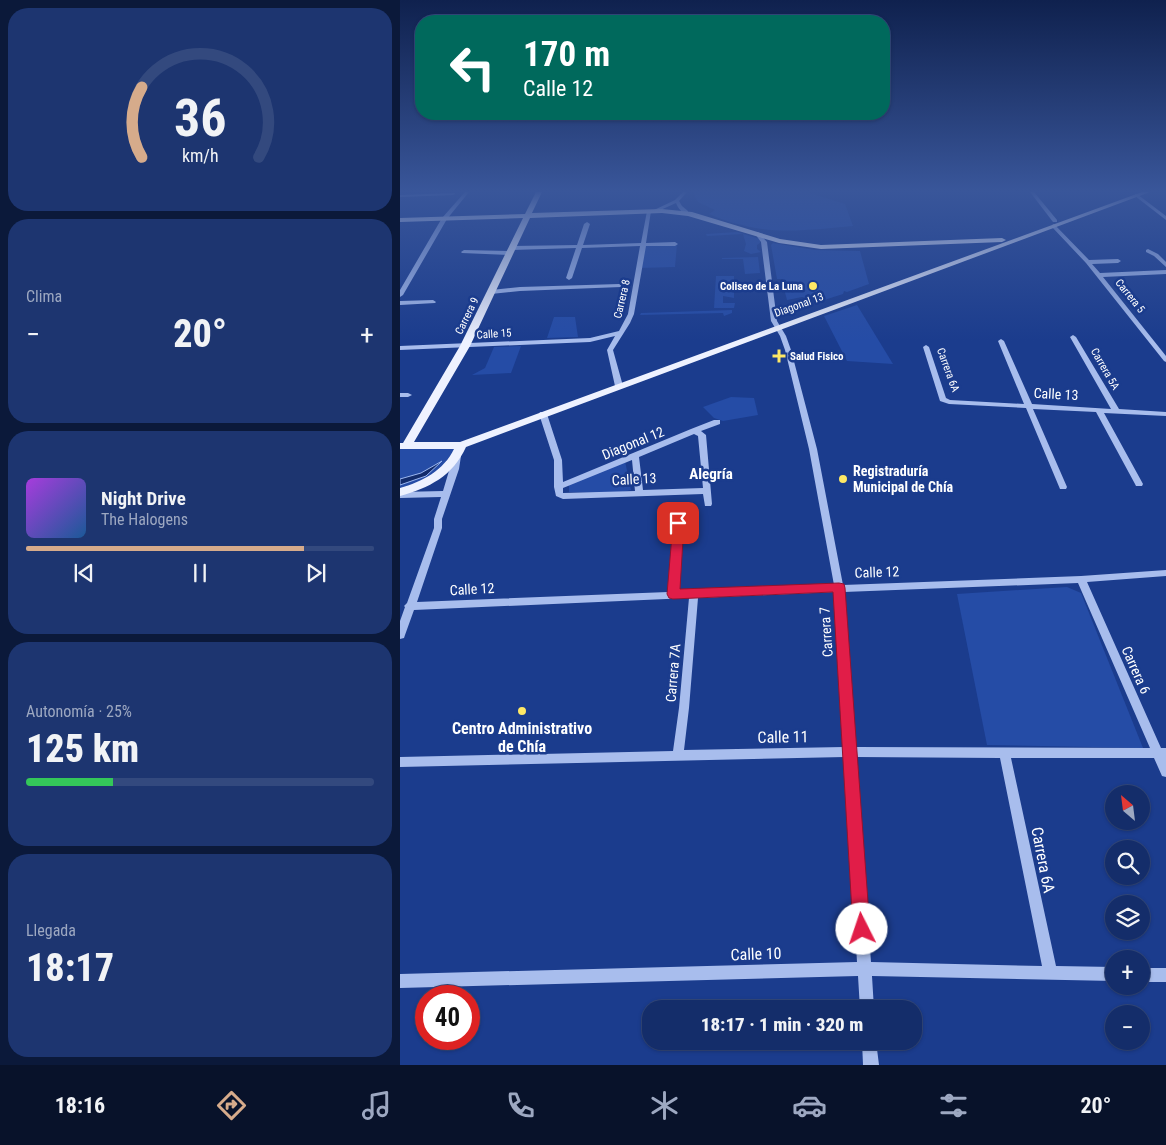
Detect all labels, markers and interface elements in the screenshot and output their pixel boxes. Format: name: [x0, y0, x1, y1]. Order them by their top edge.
text: 170 m: [523, 34, 610, 75]
icon: left: [440, 35, 505, 100]
text: Calle 12: [523, 76, 593, 101]
text: 36: [174, 88, 226, 149]
text: km/h: [182, 145, 218, 166]
street label: Carrera 5: [1112, 277, 1148, 315]
street label: Carrera 8: [611, 278, 633, 320]
place label: Coliseo de La Luna: [720, 280, 803, 293]
marker: Coliseo de La Luna: [807, 280, 819, 292]
text: Clima: [26, 287, 62, 306]
street label: Diagonal 13: [773, 290, 825, 320]
street label: Carrera 9: [452, 295, 482, 337]
text: 20°: [173, 312, 227, 356]
text: −: [26, 318, 40, 351]
text: +: [360, 318, 374, 351]
street label: Calle 15: [476, 326, 512, 342]
street label: Carrera 6A: [934, 346, 962, 394]
street label: Carrera 5A: [1088, 346, 1122, 393]
marker: Salud Fisico: [772, 349, 786, 363]
place label: Salud Fisico: [790, 350, 844, 363]
street label: Calle 13: [1033, 385, 1079, 403]
street label: Diagonal 12: [600, 423, 666, 463]
place label: Registraduría Municipal de Chía: [853, 463, 954, 495]
district label: Alegría: [689, 465, 733, 483]
street label: Calle 13: [611, 470, 657, 488]
marker: Registraduría Municipal de Chía: [837, 473, 849, 485]
text: Night Drive: [101, 487, 186, 510]
pin: [657, 502, 699, 544]
icon: arrive: [664, 509, 692, 537]
text: The Halogens: [101, 510, 188, 529]
icon: previous: [70, 559, 98, 587]
icon: pause: [186, 559, 214, 587]
icon: next: [302, 559, 330, 587]
street label: Calle 12: [854, 563, 900, 581]
street label: Calle 12: [449, 580, 495, 598]
street label: Carrera 7: [816, 606, 836, 658]
street label: Carrera 7A: [662, 643, 684, 703]
street label: Carrera 6: [1118, 644, 1154, 696]
text: Autonomía · 25%: [26, 702, 132, 721]
marker: Centro Administrativo de Chía: [516, 705, 528, 717]
place label: Centro Administrativo de Chía: [452, 719, 592, 756]
text: 125 km: [26, 727, 139, 771]
street label: Calle 11: [757, 727, 809, 747]
north arrow: [1105, 785, 1150, 830]
map controls: [1105, 785, 1150, 1050]
street label: Carrera 6A: [1027, 825, 1059, 895]
button: search: [1105, 840, 1150, 885]
button: layers: [1105, 895, 1150, 940]
position arrow: [835, 902, 887, 954]
text: Llegada: [26, 921, 76, 940]
street label: Calle 10: [730, 944, 782, 964]
text: 18:17: [26, 946, 114, 990]
button: +: [1105, 950, 1150, 995]
speed limit sign: 40: [415, 985, 480, 1050]
button: −: [1105, 1005, 1150, 1050]
text: 18:17 · 1 min · 320 m: [701, 1013, 863, 1036]
icon: directions: [214, 1088, 249, 1123]
icon: music: [359, 1088, 394, 1123]
icon: phone: [503, 1088, 538, 1123]
icon: climate: [647, 1088, 682, 1123]
icon: car: [792, 1088, 827, 1123]
icon: filters: [936, 1088, 971, 1123]
text: 18:16: [55, 1093, 105, 1118]
text: 20°: [1080, 1093, 1111, 1118]

